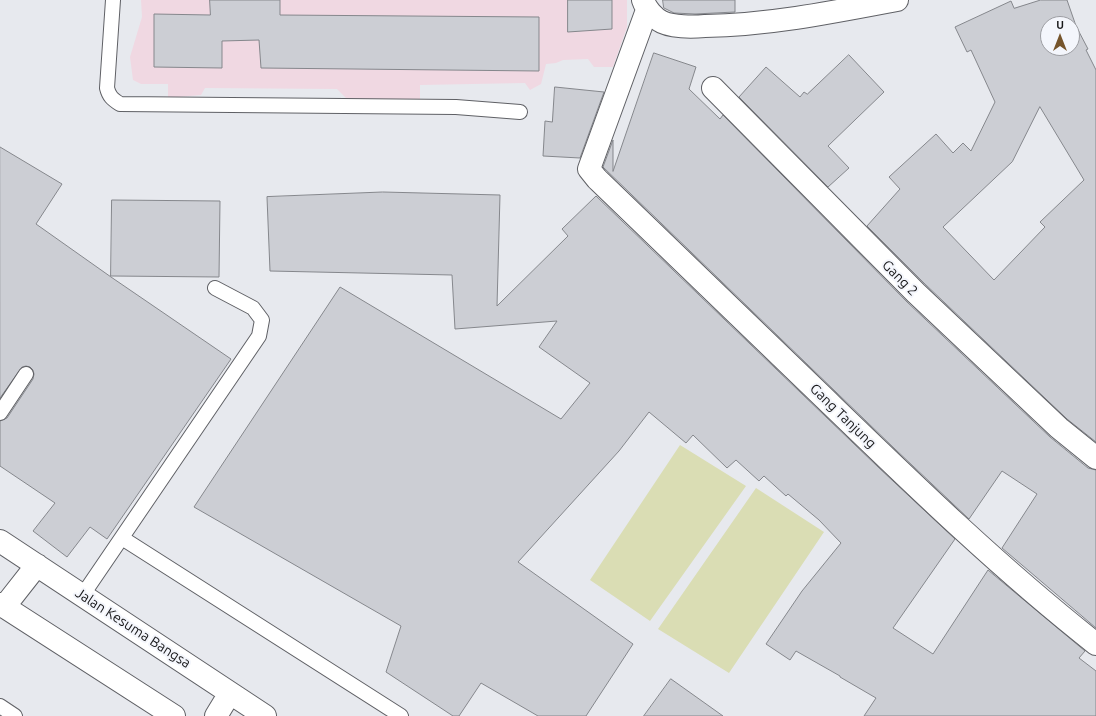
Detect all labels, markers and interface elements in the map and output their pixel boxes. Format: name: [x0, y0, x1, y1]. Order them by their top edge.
north arrow: [1040, 16, 1080, 56]
text: U: [1056, 19, 1064, 31]
street label: Gang 2: [879, 257, 921, 299]
street label: Gang Tanjung: [806, 380, 880, 452]
street label: Jalan Kesuma Bangsa: [72, 584, 194, 672]

